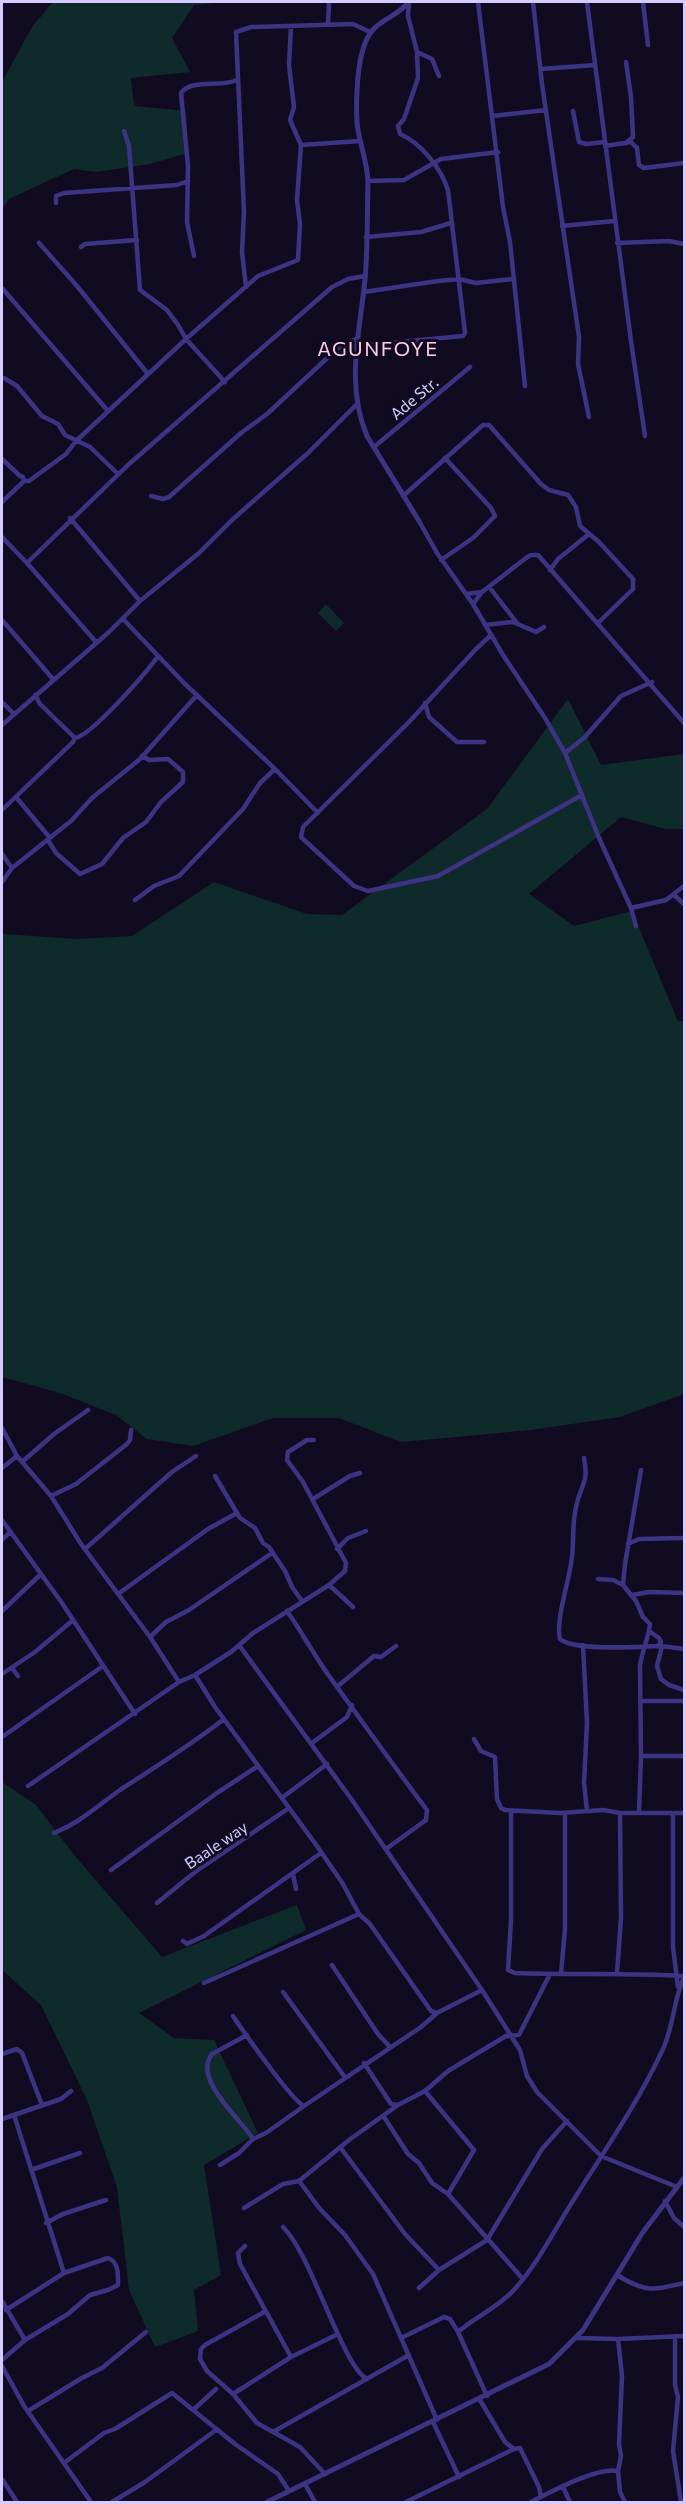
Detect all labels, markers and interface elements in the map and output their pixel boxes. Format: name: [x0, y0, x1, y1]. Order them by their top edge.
district label: AGUNFOYE: [317, 336, 439, 360]
street label: Ade Str.: [386, 372, 441, 423]
street label: Baale way: [181, 1817, 251, 1873]

